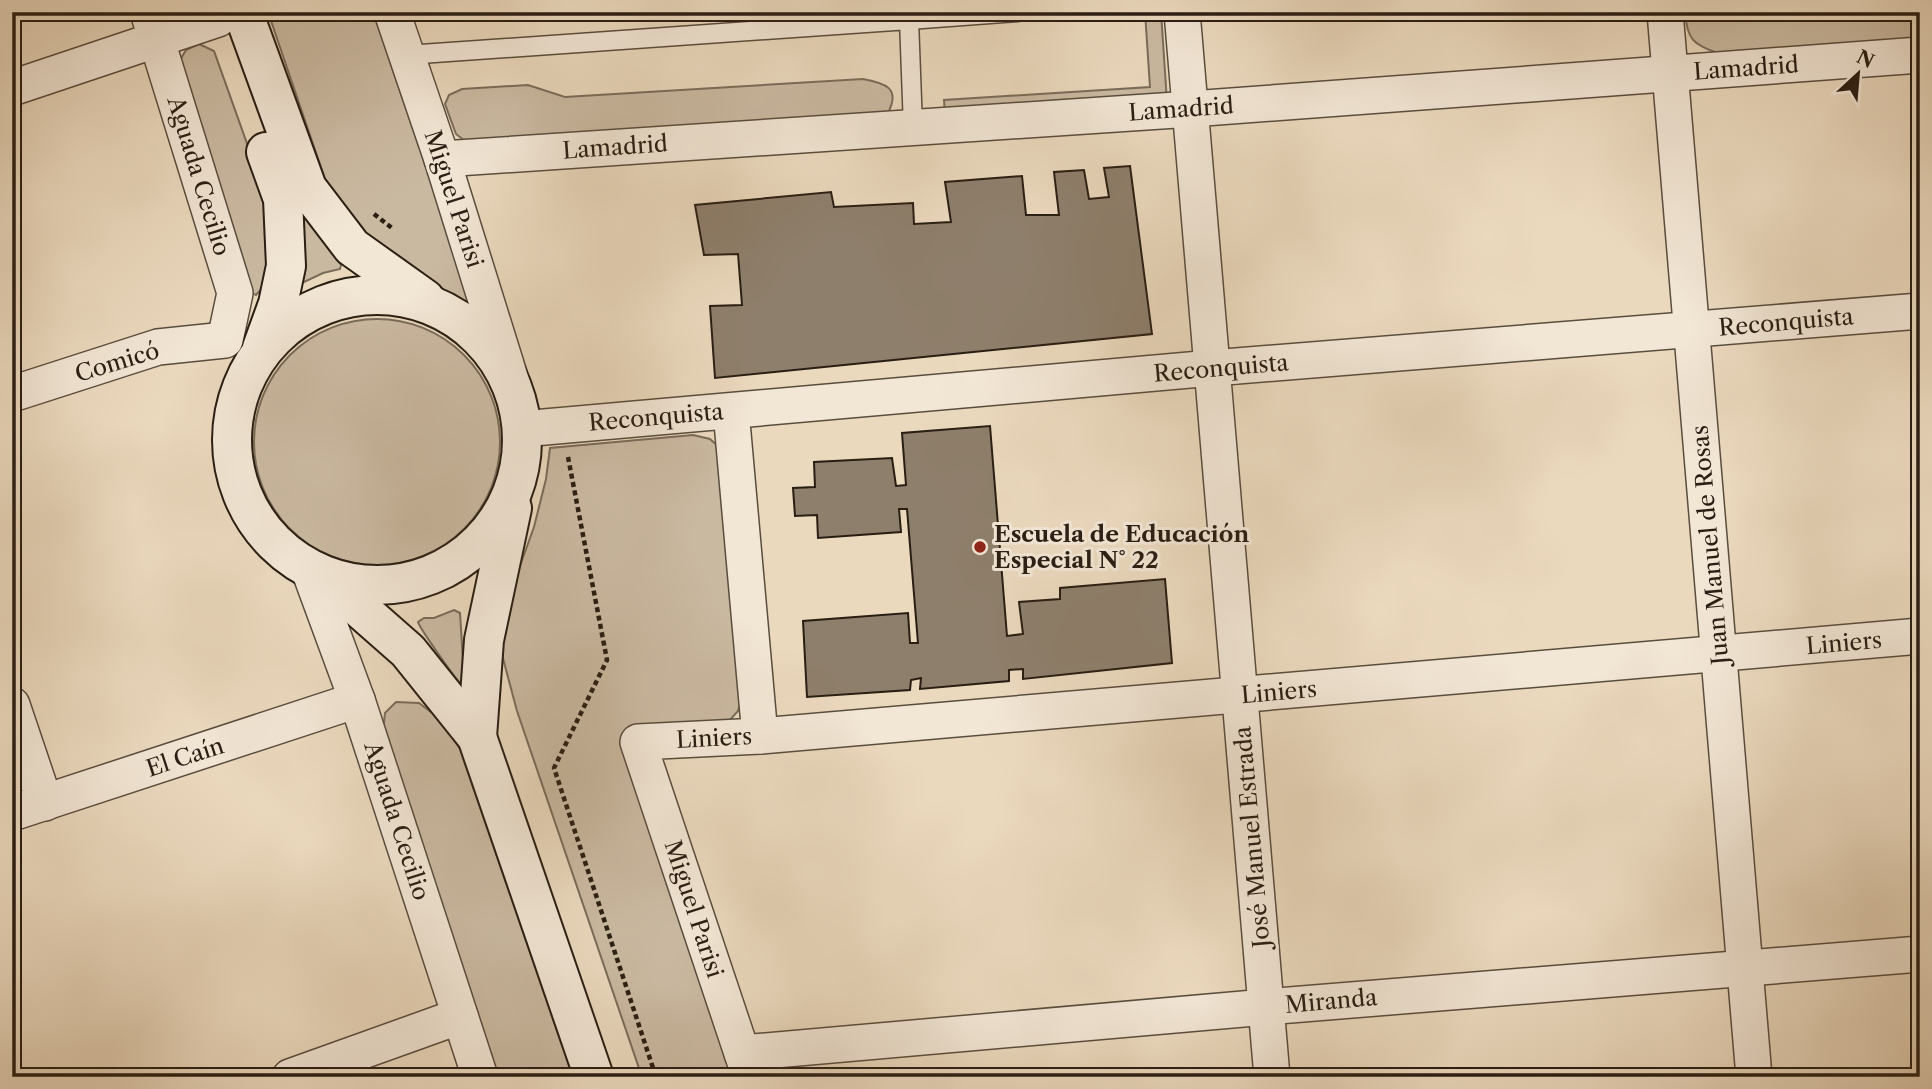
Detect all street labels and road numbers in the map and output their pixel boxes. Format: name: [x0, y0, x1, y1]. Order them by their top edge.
street label: Lamadrid: [1692, 50, 1800, 86]
street label: Lamadrid: [1127, 91, 1235, 127]
street label: Aguada Cecilio: [161, 92, 237, 259]
street label: Miguel Parisi: [419, 127, 489, 271]
street label: Lamadrid: [561, 129, 669, 165]
street label: Reconquista: [1717, 302, 1856, 342]
street label: Comicó: [72, 336, 162, 388]
street label: Reconquista: [1152, 348, 1291, 388]
street label: Reconquista: [587, 397, 726, 437]
street label: Juan Manuel de Rosas: [1686, 424, 1735, 669]
street label: Liniers: [1805, 626, 1883, 660]
street label: Liniers: [1240, 675, 1318, 709]
street label: Liniers: [675, 722, 753, 754]
street label: José Manuel Estrada: [1228, 724, 1276, 952]
street label: El Caín: [143, 731, 227, 783]
street label: Aguada Cecilio: [358, 737, 436, 904]
street label: Miguel Parisi: [659, 837, 729, 981]
street label: Miranda: [1284, 983, 1379, 1019]

